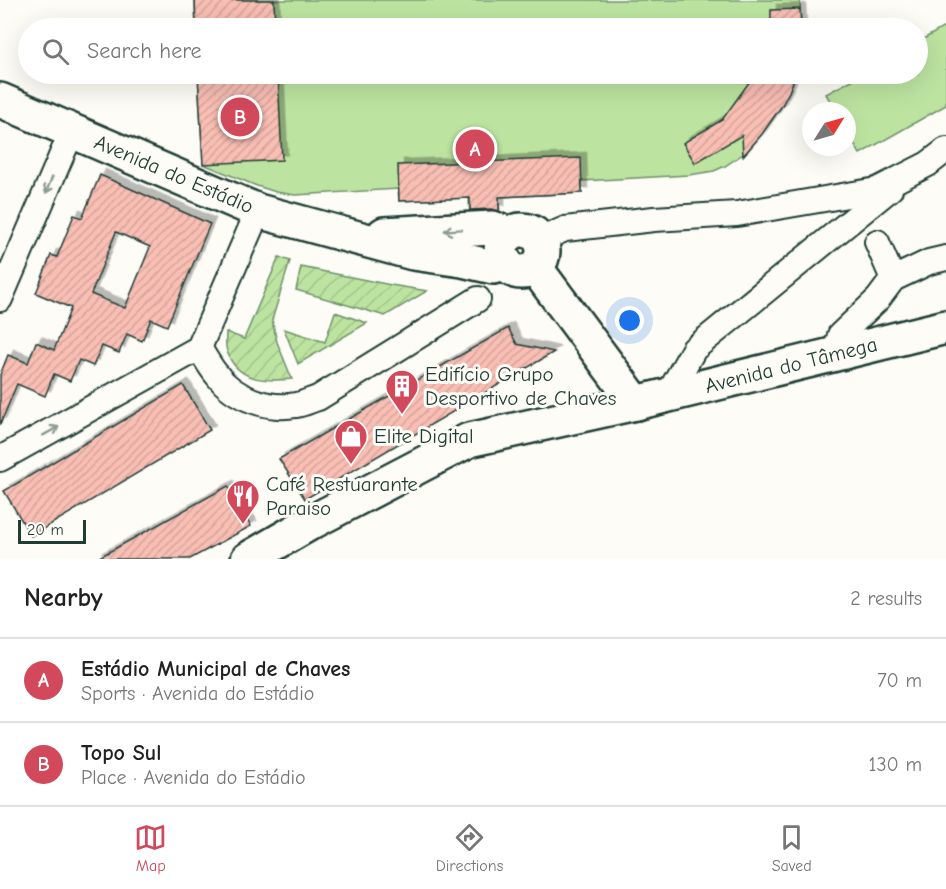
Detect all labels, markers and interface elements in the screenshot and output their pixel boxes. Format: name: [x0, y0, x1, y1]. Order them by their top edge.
search box: [18, 18, 928, 84]
icon: search: [39, 35, 72, 68]
text: Search here: [87, 38, 202, 64]
pin: B: [220, 94, 260, 140]
north arrow: [802, 102, 856, 156]
pin: A: [456, 126, 494, 172]
street label: Avenida do Estádio: [91, 130, 257, 218]
one-way arrow: [43, 175, 54, 193]
one-way arrow: [443, 225, 463, 236]
your location: [615, 306, 644, 335]
street label: Avenida do Tâmega: [702, 332, 880, 398]
place label: Edifício Grupo Desportivo de Chaves: [425, 362, 617, 410]
building icon: Edifício Grupo Desportivo de Chaves: [384, 368, 420, 415]
shop icon: Elite Digital: [333, 418, 369, 465]
place label: Elite Digital: [374, 424, 474, 448]
one-way arrow: [42, 425, 59, 437]
place label: Café Restuarante Paraiso: [266, 472, 418, 520]
restaurant icon: Café Restuarante Paraiso: [225, 478, 261, 525]
scale bar: [18, 517, 86, 544]
text: 20 m: [27, 521, 64, 539]
text: Nearby: [24, 583, 103, 613]
text: 2 results: [850, 587, 922, 610]
text: Estádio Municipal de Chaves: [81, 656, 350, 682]
text: A: [38, 669, 49, 692]
text: 70 m: [877, 669, 922, 692]
text: Sports · Avenida do Estádio: [81, 682, 314, 705]
text: Topo Sul: [81, 740, 161, 766]
text: B: [37, 753, 50, 776]
text: 130 m: [869, 753, 922, 776]
text: Place · Avenida do Estádio: [81, 766, 306, 789]
tab: Map: [134, 821, 167, 875]
tab: Directions: [436, 821, 503, 875]
tab: Saved: [772, 821, 812, 875]

